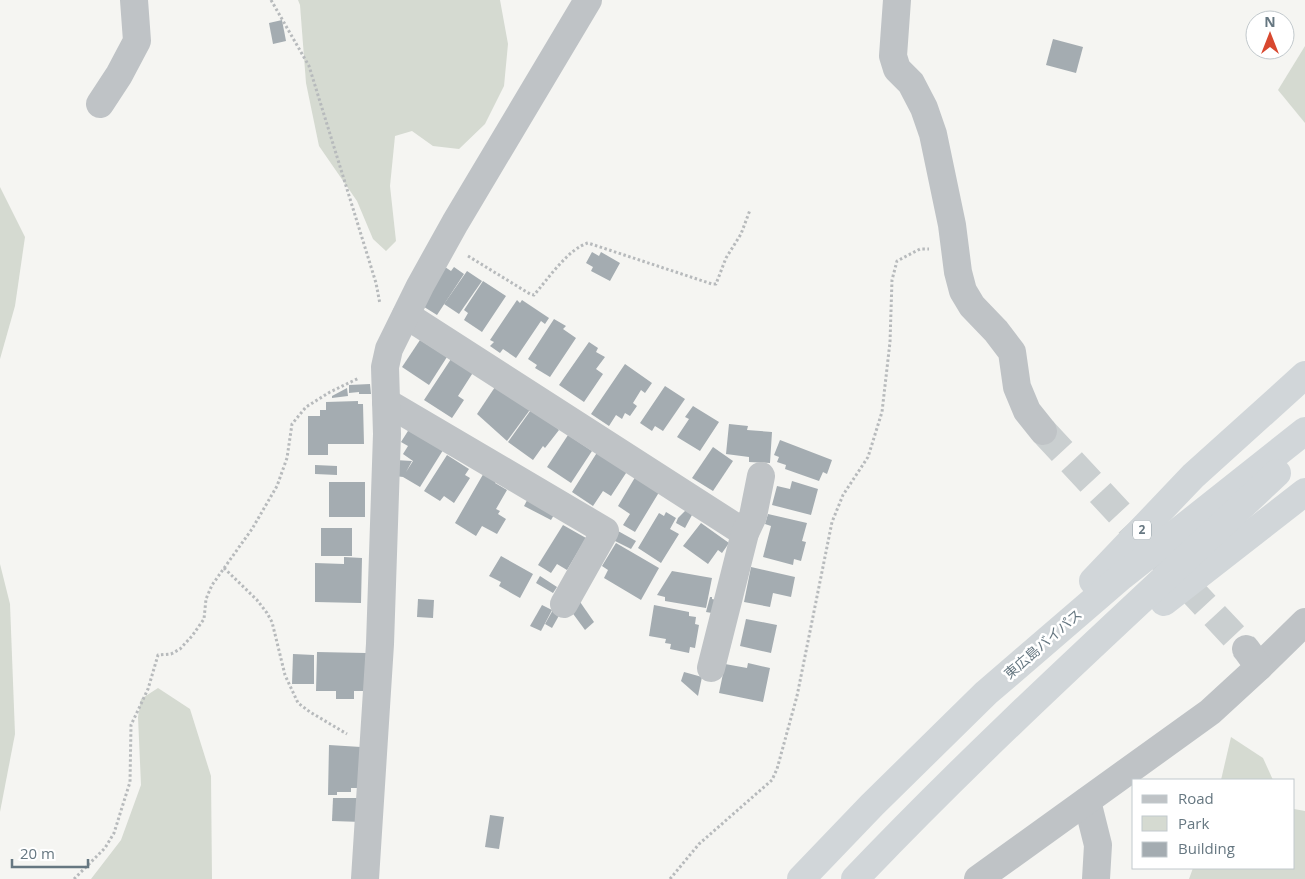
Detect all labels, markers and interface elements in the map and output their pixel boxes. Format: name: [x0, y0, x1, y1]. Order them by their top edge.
north arrow: [1245, 10, 1295, 60]
text: N: [1264, 12, 1276, 31]
road number: 2: [1133, 520, 1151, 540]
street label: 東広島バイパス: [1000, 604, 1086, 683]
legend: [1132, 779, 1295, 869]
text: Road: [1178, 788, 1214, 808]
text: Park: [1178, 813, 1209, 833]
scale bar: [12, 836, 89, 868]
text: Building: [1178, 838, 1235, 858]
text: 20 m: [20, 843, 55, 863]

